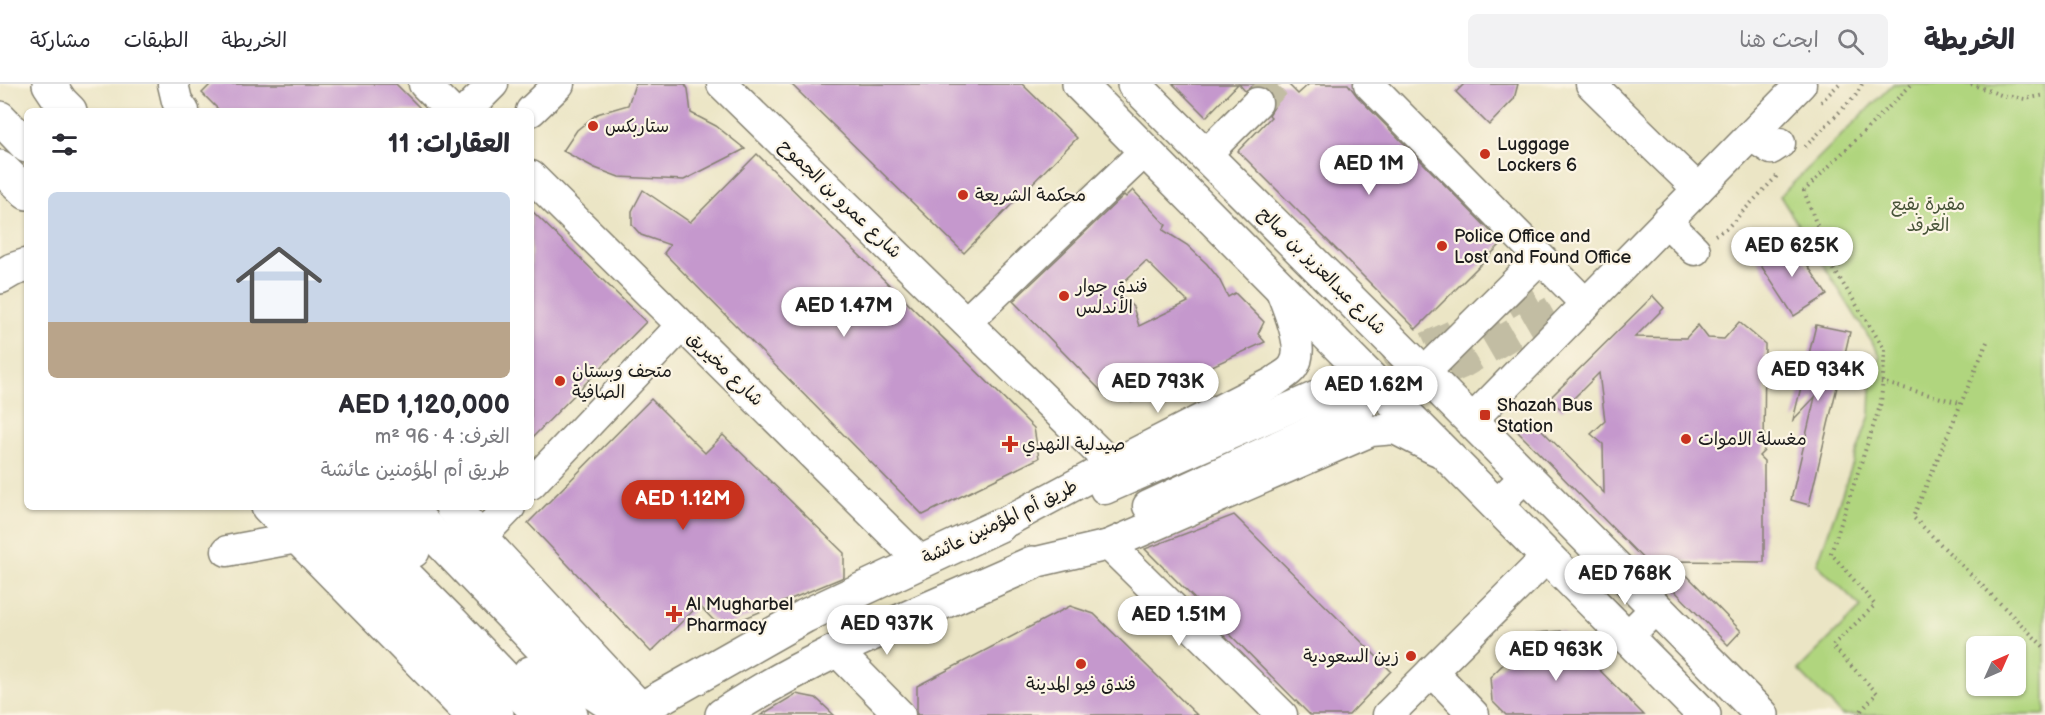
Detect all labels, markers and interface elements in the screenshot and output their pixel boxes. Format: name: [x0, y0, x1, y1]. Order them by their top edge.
search box: [1468, 14, 1888, 68]
text: الخريطة: [1924, 24, 2015, 57]
icon: search: [1834, 25, 1867, 58]
text: ابحث هنا: [1739, 27, 1819, 54]
text: مشاركة: [30, 28, 91, 53]
text: الطبقات: [124, 28, 189, 53]
text: الخريطة: [222, 28, 287, 53]
place label: ستاربكس: [605, 116, 669, 137]
marker: ستاربكس: [586, 119, 600, 133]
icon: filters: [48, 128, 81, 161]
text: العقارات: 11: [388, 129, 510, 160]
place label: Luggage Lockers 6: [1497, 134, 1577, 176]
street label: شارع عمرو بن الجموح: [774, 135, 906, 264]
pin: AED 1M: [1320, 145, 1418, 196]
marker: Luggage Lockers 6: [1478, 147, 1492, 161]
text: AED 1M: [1334, 152, 1404, 176]
place label: محكمة الشريعة: [975, 185, 1086, 206]
marker: محكمة الشريعة: [956, 188, 970, 202]
park label: مقبرة بقيع الغرقد: [1891, 194, 1965, 236]
street label: شارع عبدالعزيز بن صالح: [1253, 203, 1390, 340]
place label: Police Office and Lost and Found Office: [1454, 226, 1632, 268]
pin: AED 625K: [1730, 227, 1854, 278]
icon: home: [225, 231, 333, 339]
text: AED 625K: [1745, 234, 1839, 258]
marker: Police Office and Lost and Found Office: [1435, 239, 1449, 253]
place label: فندق جوار الأندلس: [1074, 276, 1148, 318]
pin: AED 1.47M: [775, 287, 913, 338]
marker: فندق جوار الأندلس: [1057, 289, 1071, 303]
text: AED 1.47M: [795, 294, 893, 318]
street label: شارع مخيريق: [682, 327, 767, 411]
pin: AED 934K: [1756, 351, 1880, 402]
text: AED 934K: [1771, 358, 1865, 382]
place label: متحف وبستان الصافية: [572, 361, 672, 403]
pin: AED 793K: [1096, 363, 1220, 414]
pin: AED 1.62M: [1305, 366, 1443, 417]
text: AED 793K: [1112, 370, 1204, 394]
text: AED 1.62M: [1325, 373, 1423, 397]
marker: متحف وبستان الصافية: [553, 374, 567, 388]
text: AED 1,120,000: [339, 390, 510, 421]
place label: Shazah Bus Station: [1497, 395, 1593, 437]
marker: Shazah Bus Station: [1478, 408, 1492, 422]
text: الغرف: 4 · 96 m²: [375, 425, 510, 449]
place label: مغسلة الاموات: [1698, 429, 1807, 450]
marker: مغسلة الاموات: [1679, 432, 1693, 446]
place label: صيدلية النهدي: [1022, 434, 1125, 457]
marker: صيدلية النهدي: [1003, 437, 1017, 451]
text: طريق أم المؤمنين عائشة: [321, 458, 510, 482]
street label: طريق أم المؤمنين عائشة: [919, 475, 1082, 571]
pin: AED 1.12M: [614, 480, 752, 531]
text: AED 1.12M: [636, 487, 731, 511]
pin: AED 768K: [1563, 555, 1687, 606]
text: AED 768K: [1578, 562, 1672, 586]
place label: Al Mugharbel Pharmacy: [686, 594, 793, 636]
pin: AED 1.51M: [1110, 596, 1248, 647]
text: AED 1.51M: [1132, 603, 1226, 627]
pin: AED 937K: [825, 605, 949, 656]
marker: Al Mugharbel Pharmacy: [667, 607, 681, 621]
text: AED 937K: [841, 612, 933, 636]
pin: AED 963K: [1494, 631, 1618, 682]
north arrow: [1966, 636, 2026, 696]
map controls: [1966, 636, 2026, 696]
text: AED 963K: [1509, 638, 1603, 662]
place label: زين السعودية: [1303, 646, 1399, 668]
marker: زين السعودية: [1404, 649, 1418, 663]
marker: فندق فيو المدينة: [1074, 657, 1088, 671]
place label: فندق فيو المدينة: [1026, 674, 1136, 695]

